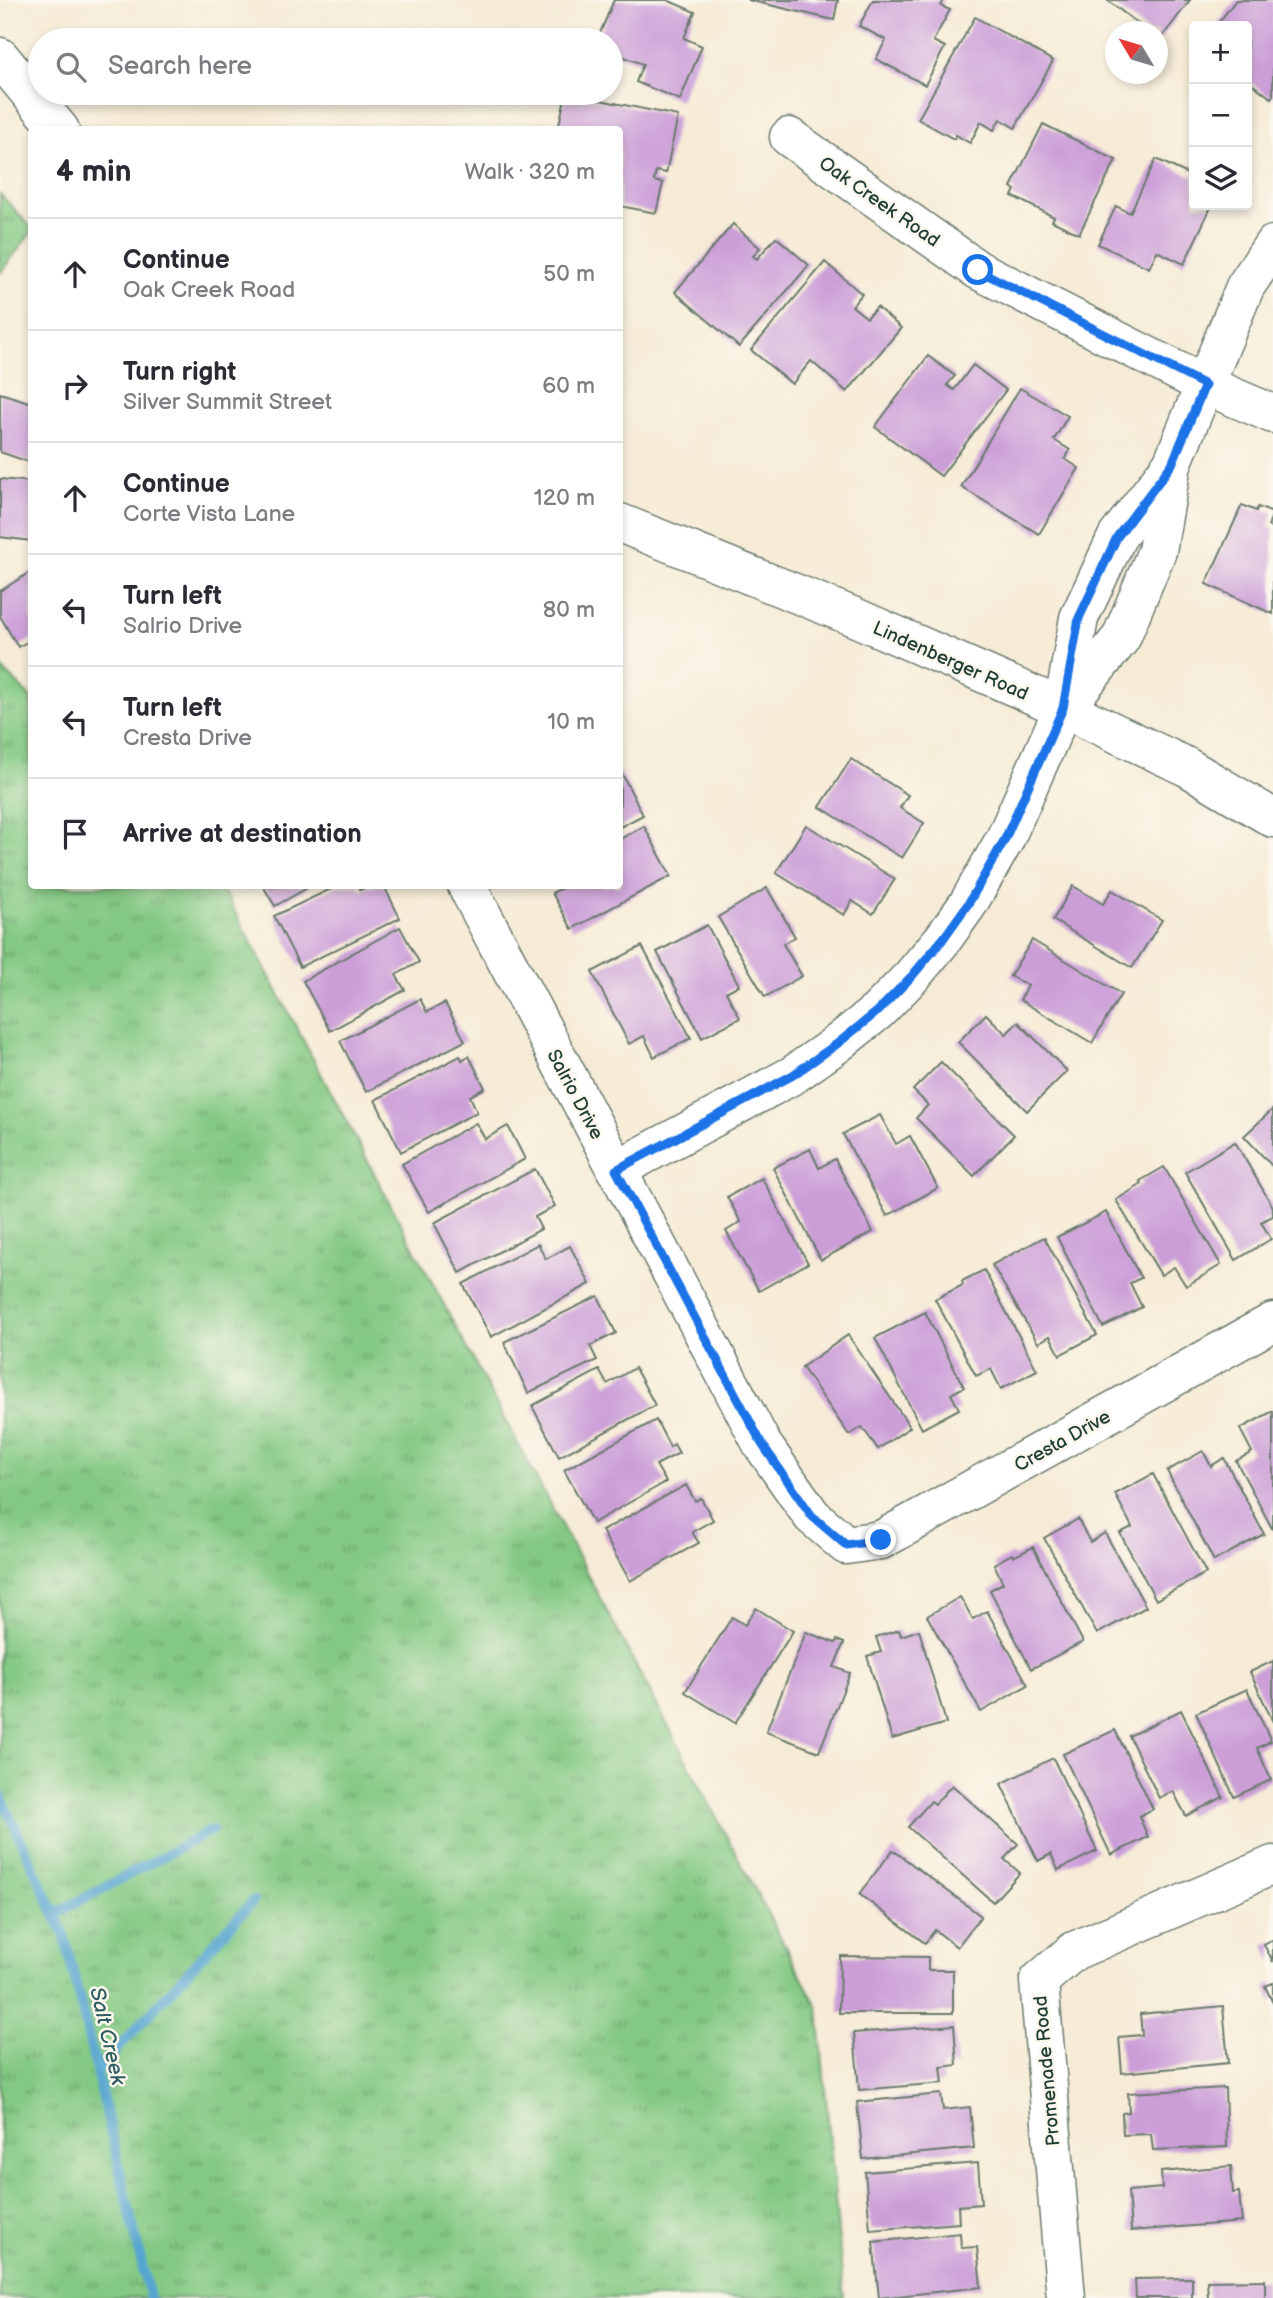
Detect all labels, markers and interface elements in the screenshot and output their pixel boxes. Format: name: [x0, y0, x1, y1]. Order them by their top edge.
north arrow: [1105, 21, 1168, 84]
map controls: [1189, 21, 1252, 210]
button: +: [1189, 21, 1252, 84]
search box: [28, 28, 623, 105]
icon: search: [52, 48, 90, 86]
text: Search here: [108, 51, 252, 82]
button: −: [1189, 84, 1252, 147]
button: layers: [1189, 147, 1252, 210]
street label: Oak Creek Road: [814, 152, 944, 252]
text: 4 min: [56, 154, 131, 190]
text: Walk · 320 m: [464, 158, 595, 186]
text: Continue: [123, 245, 230, 276]
route start: [962, 254, 993, 285]
icon: ahead: [56, 255, 94, 293]
text: 50 m: [543, 260, 595, 288]
text: Oak Creek Road: [123, 276, 295, 304]
text: Turn right: [123, 357, 236, 388]
icon: right: [56, 367, 94, 405]
text: 60 m: [542, 372, 595, 400]
text: Silver Summit Street: [123, 388, 332, 416]
text: Continue: [123, 469, 230, 500]
icon: ahead: [56, 479, 94, 517]
text: 120 m: [534, 484, 595, 512]
text: Corte Vista Lane: [123, 500, 295, 528]
text: Turn left: [123, 581, 222, 612]
icon: left: [56, 591, 94, 629]
text: 80 m: [543, 596, 595, 624]
text: Salrio Drive: [123, 612, 242, 640]
street label: Lindenberger Road: [869, 617, 1032, 706]
text: Turn left: [123, 693, 222, 724]
icon: left: [56, 703, 94, 741]
text: 10 m: [547, 708, 595, 736]
text: Cresta Drive: [123, 724, 252, 752]
icon: arrive: [56, 815, 94, 853]
text: Arrive at destination: [123, 819, 362, 850]
street label: Salrio Drive: [541, 1046, 608, 1144]
street label: Cresta Drive: [1011, 1405, 1115, 1477]
route end: [865, 1524, 896, 1555]
water label: Salt Creek: [84, 1985, 131, 2088]
street label: Promenade Road: [1029, 1995, 1066, 2147]

